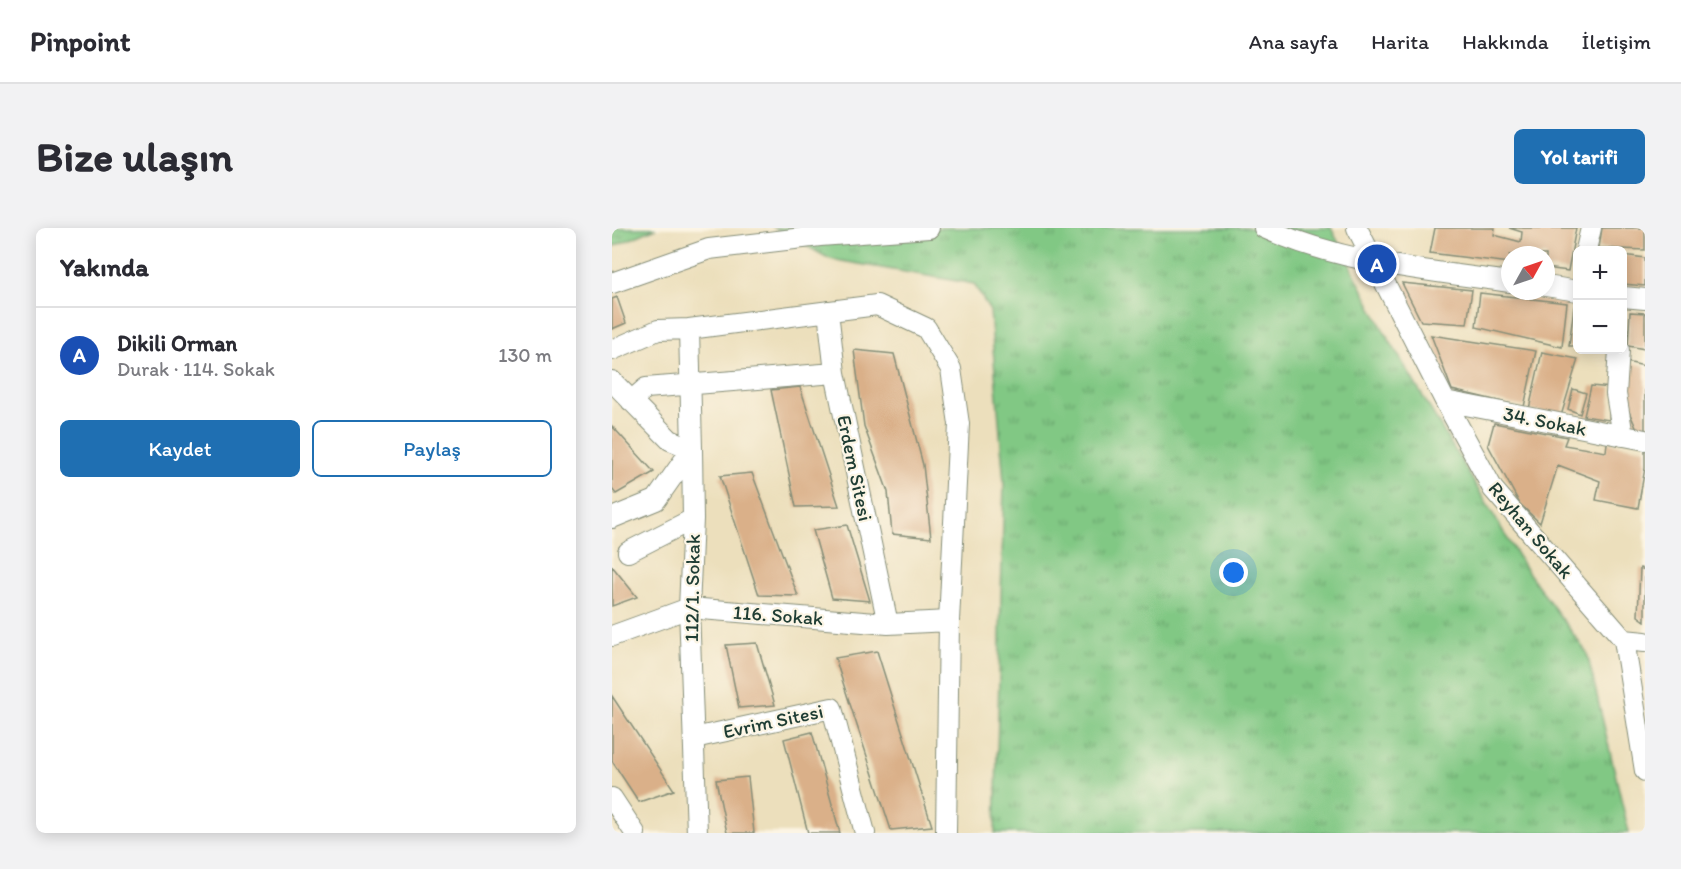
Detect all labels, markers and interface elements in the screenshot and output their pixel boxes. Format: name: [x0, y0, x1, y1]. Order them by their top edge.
text: Pinpoint: [30, 24, 131, 58]
text: Ana sayfa: [1249, 29, 1338, 54]
text: Harita: [1371, 29, 1429, 54]
text: Hakkında: [1462, 29, 1549, 54]
text: İletişim: [1582, 29, 1651, 54]
button: Yol tarifi: [1514, 129, 1645, 184]
text: Bize ulaşın: [36, 131, 233, 182]
pin: A: [1358, 242, 1396, 286]
north arrow: [1501, 246, 1555, 300]
map controls: [1573, 246, 1627, 354]
button: +: [1573, 246, 1627, 300]
text: Yakında: [60, 251, 149, 283]
button: −: [1573, 300, 1627, 354]
text: Dikili Orman: [117, 330, 237, 357]
text: A: [73, 343, 86, 367]
text: 130 m: [498, 343, 552, 367]
text: Durak · 114. Sokak: [117, 357, 275, 381]
street label: 34. Sokak: [1501, 401, 1589, 441]
street label: Erdem Sitesi: [832, 413, 878, 523]
button: Kaydet: [60, 420, 300, 477]
button: Paylaş: [312, 420, 552, 477]
street label: Reyhan Sokak: [1484, 477, 1578, 583]
street label: 112/1. Sokak: [679, 534, 705, 642]
your location: [1219, 558, 1248, 587]
street label: 116. Sokak: [732, 600, 824, 630]
street label: Evrim Sitesi: [721, 699, 825, 743]

